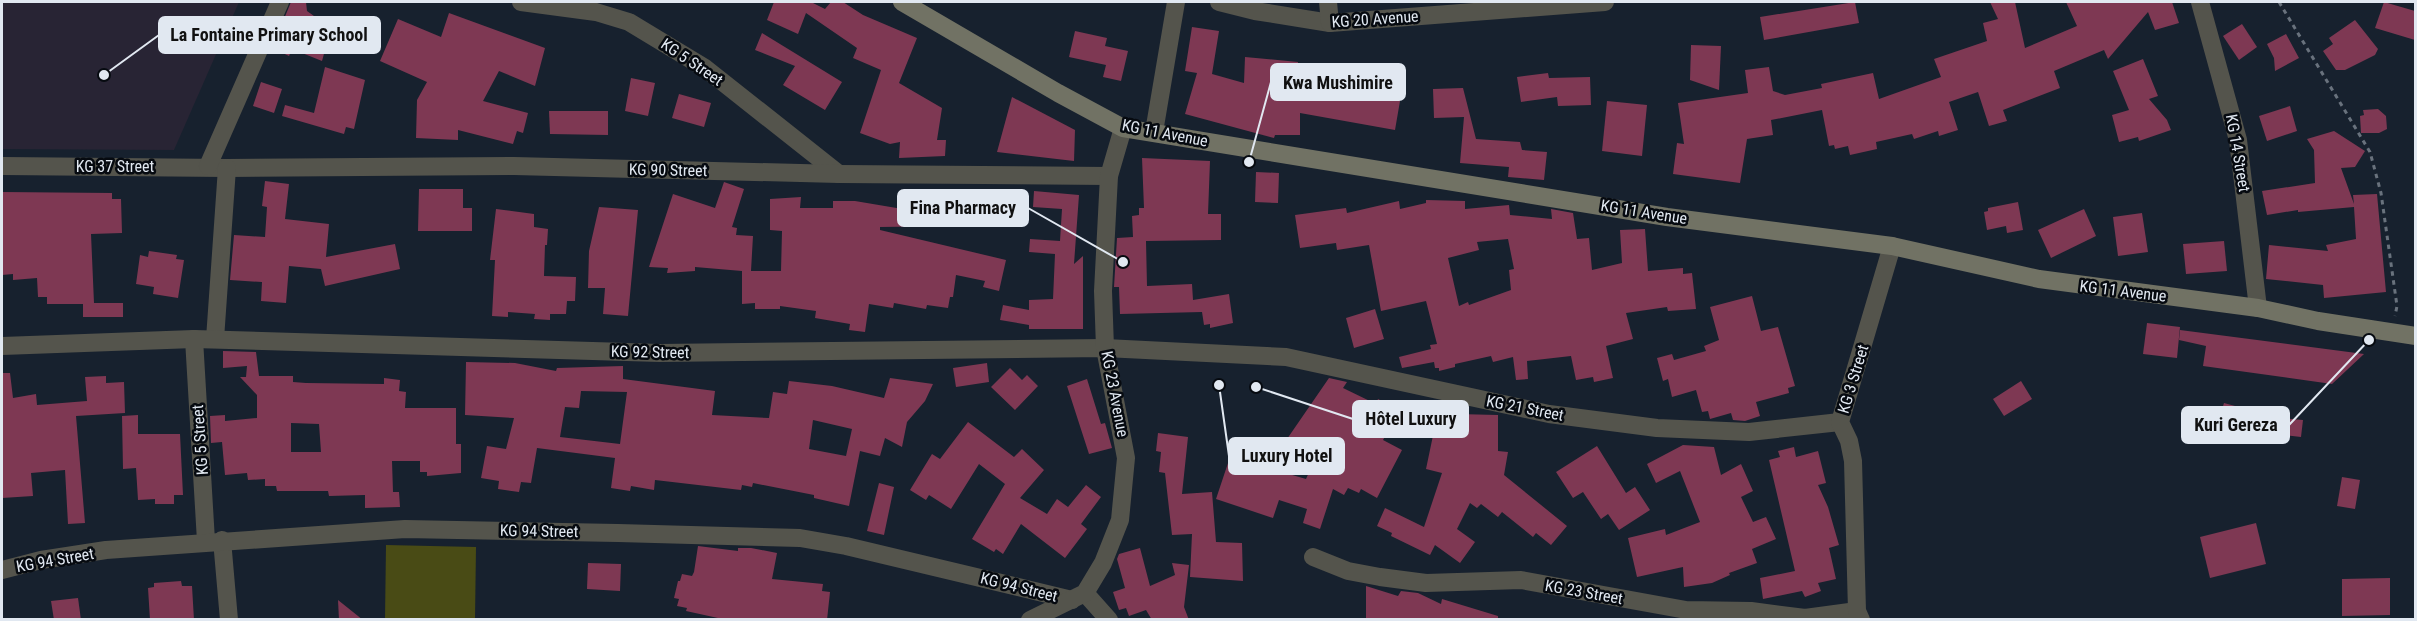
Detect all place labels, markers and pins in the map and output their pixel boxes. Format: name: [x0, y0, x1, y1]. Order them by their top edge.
callout: La Fontaine Primary School: [159, 17, 380, 53]
callout: Kwa Mushimire: [1271, 64, 1405, 100]
callout: Fina Pharmacy: [898, 190, 1028, 226]
callout: Hôtel Luxury: [1353, 401, 1468, 437]
callout: Kuri Gereza: [2182, 407, 2289, 443]
callout: Luxury Hotel: [1229, 438, 1344, 474]

